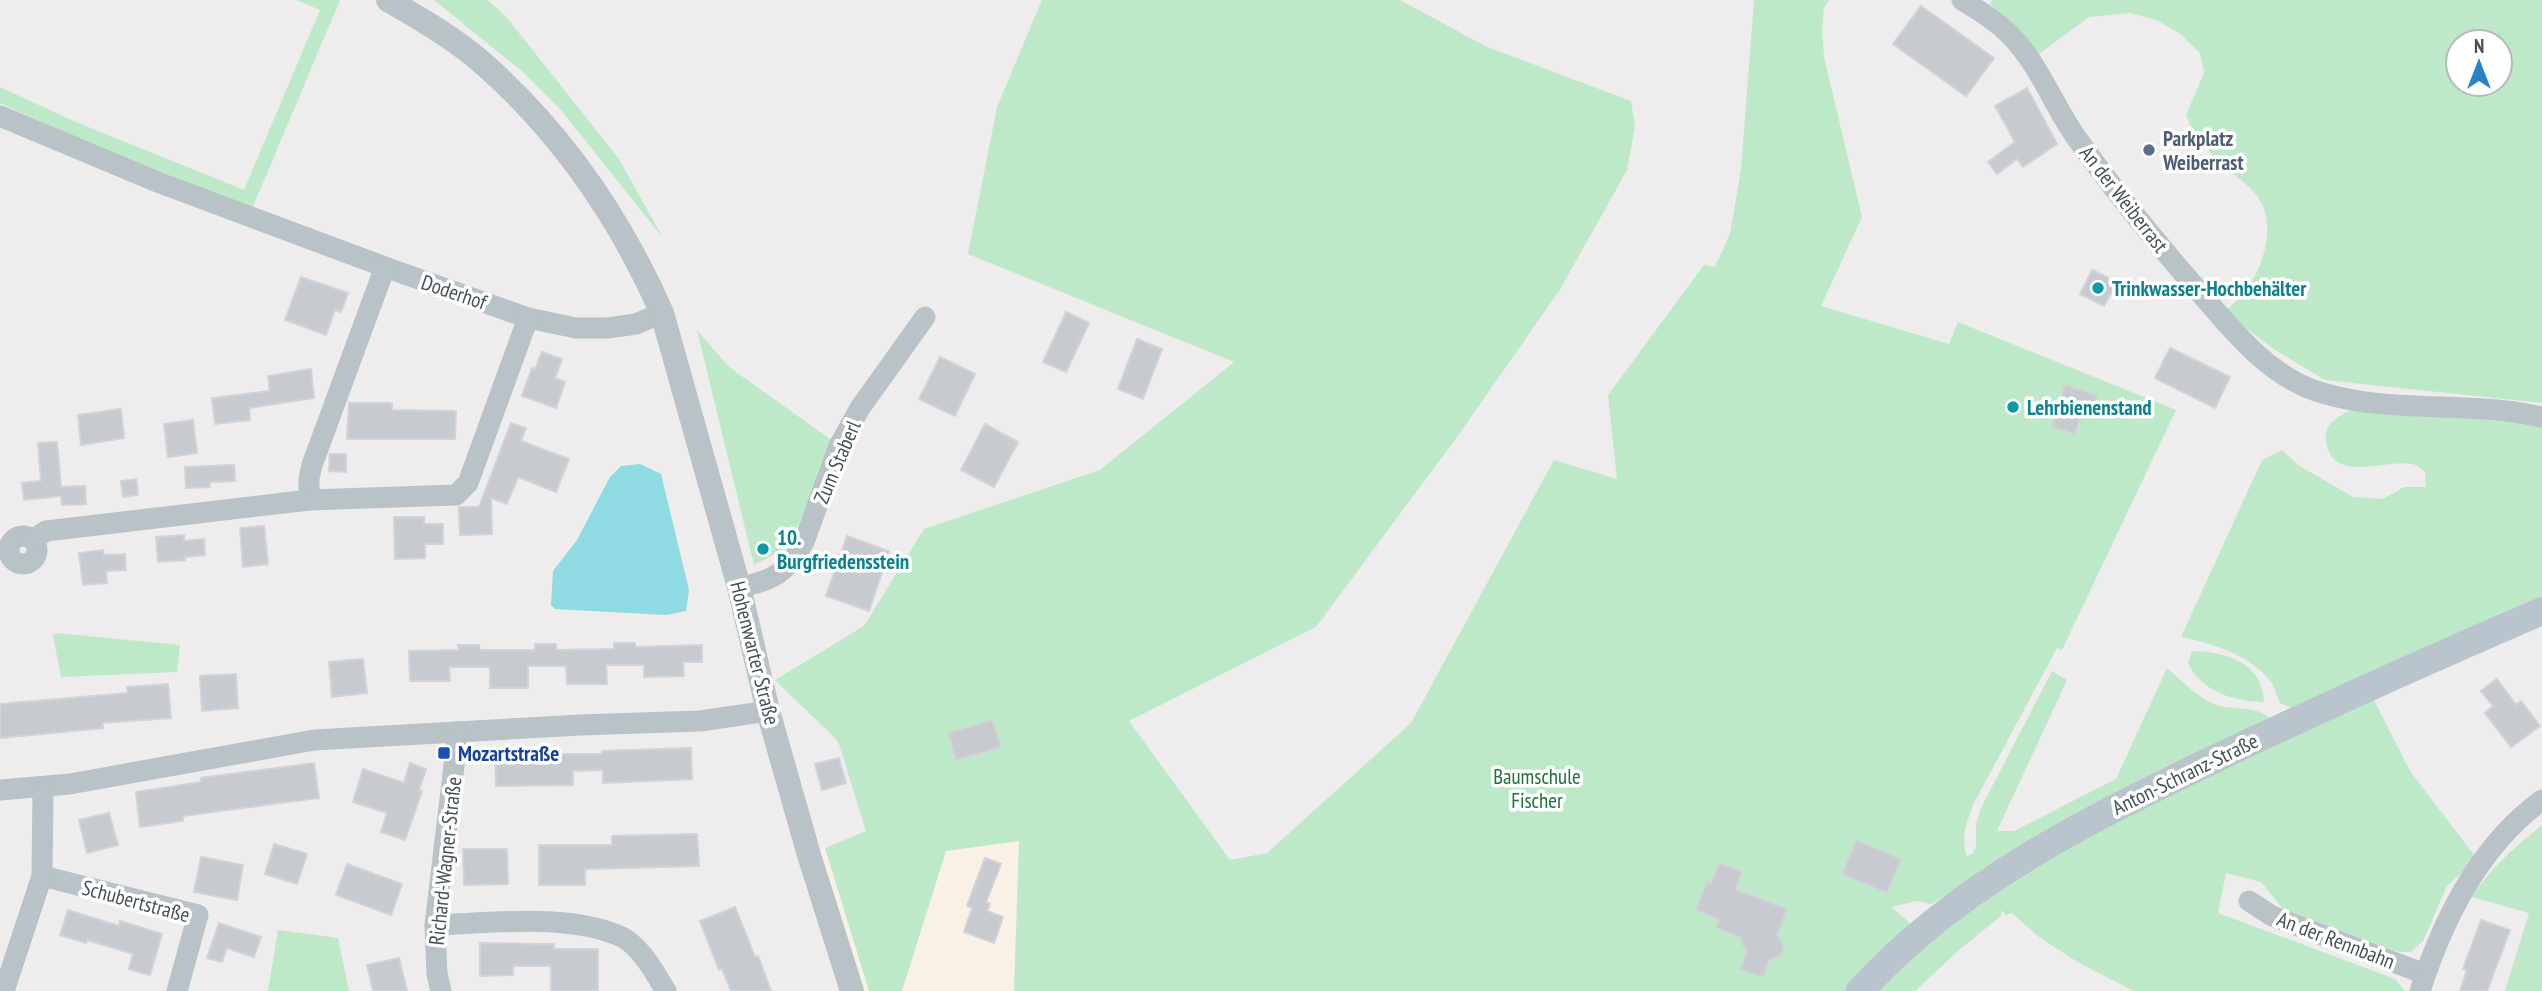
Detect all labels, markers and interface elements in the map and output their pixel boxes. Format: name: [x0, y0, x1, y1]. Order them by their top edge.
north arrow: [2444, 28, 2514, 98]
text: N: [2474, 34, 2484, 58]
place label: Parkplatz Weiberrast: [2162, 125, 2244, 176]
street label: An der Weiberrast: [2074, 140, 2174, 258]
marker: Parkplatz Weiberrast: [2141, 142, 2157, 158]
street label: Doderhof: [418, 268, 491, 316]
place label: Trinkwasser-Hochbehälter: [2112, 275, 2307, 302]
marker: Trinkwasser-Hochbehälter: [2090, 280, 2106, 296]
place label: Lehrbienenstand: [2027, 394, 2152, 421]
marker: Lehrbienenstand: [2005, 399, 2021, 415]
street label: Zum Staberl: [807, 416, 867, 508]
place label: 10. Burgfriedensstein: [777, 524, 909, 575]
marker: 10. Burgfriedensstein: [755, 541, 771, 557]
street label: Hohenwarter Straße: [724, 578, 786, 728]
street label: Anton-Schranz-Straße: [2108, 727, 2262, 821]
place label: Mozartstraße: [458, 740, 559, 767]
marker: Mozartstraße: [436, 745, 452, 761]
park label: Baumschule Fischer: [1493, 763, 1581, 814]
street label: Richard-Wagner-Straße: [423, 776, 467, 946]
street label: Schubertstraße: [79, 874, 193, 928]
street label: An der Rennbahn: [2273, 905, 2399, 975]

